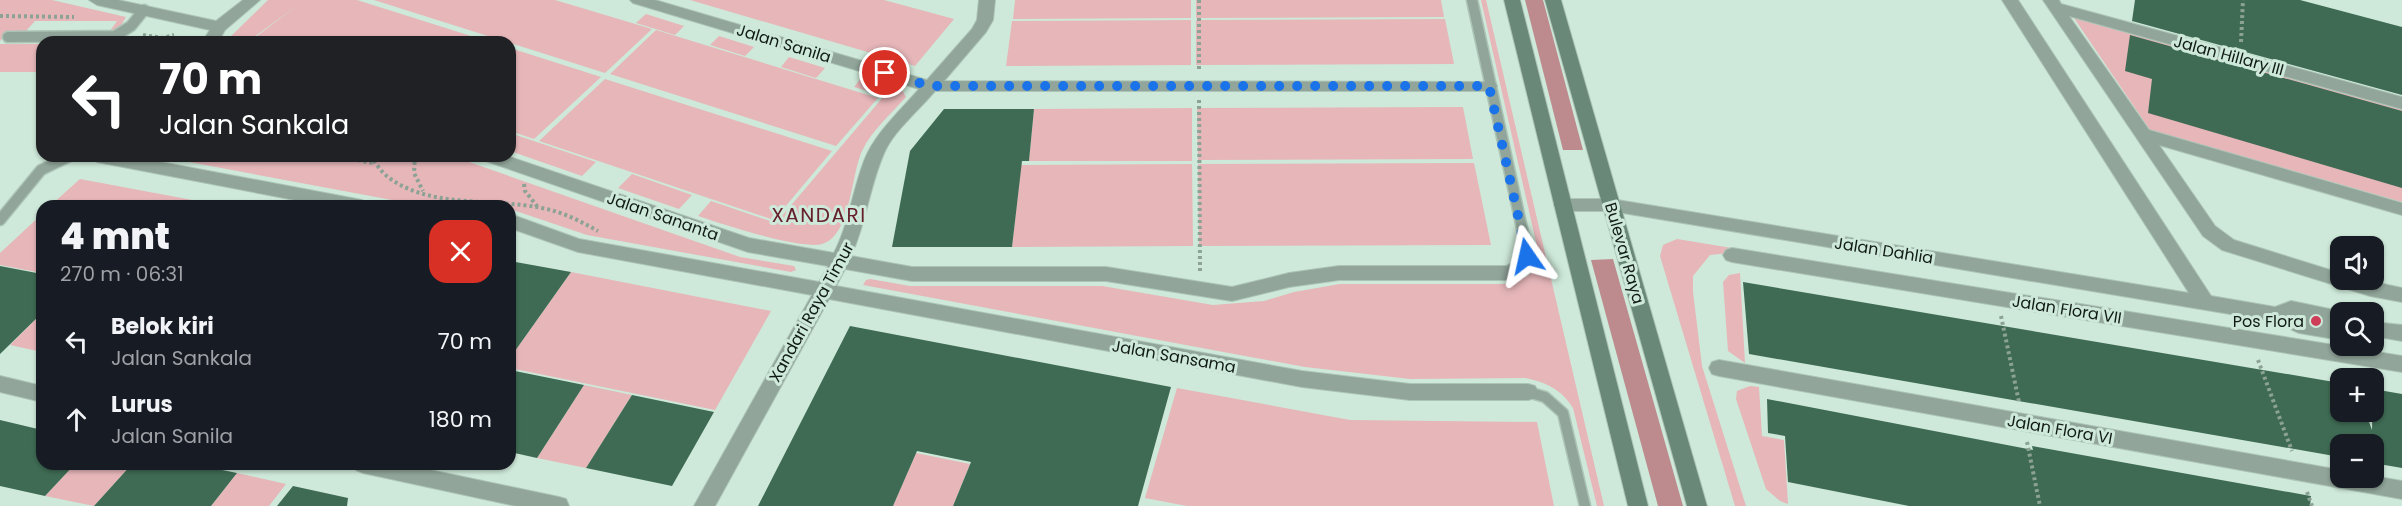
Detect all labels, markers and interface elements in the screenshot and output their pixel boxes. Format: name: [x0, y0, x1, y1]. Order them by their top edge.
street label: Jalan Sanila: [734, 18, 834, 69]
street label: Jalan Hillary III: [2171, 30, 2287, 81]
pin: [859, 47, 910, 98]
text: 70 m: [159, 50, 262, 109]
icon: arrive: [868, 56, 901, 89]
icon: left: [60, 60, 138, 138]
text: Jalan Sankala: [159, 106, 349, 143]
street label: Jalan Sananta: [604, 187, 722, 246]
street label: Bulevar Raya: [1599, 200, 1650, 306]
district label: XANDARI: [771, 201, 867, 229]
text: 4 mnt: [60, 211, 170, 262]
button: close: [429, 220, 492, 283]
position arrow: [1495, 224, 1559, 288]
street label: Jalan Dahlia: [1833, 231, 1935, 270]
map controls: [2330, 236, 2384, 488]
button: sound: [2330, 236, 2384, 290]
street label: Xandari Raya Timur: [763, 238, 859, 386]
text: 270 m · 06:31: [60, 260, 184, 288]
street label: Jalan Flora VII: [2011, 289, 2123, 329]
button: search: [2330, 302, 2384, 356]
place label: Pos Flora: [2233, 310, 2304, 333]
text: Belok kiri: [111, 311, 214, 342]
marker: Pos Flora: [2309, 314, 2323, 328]
icon: left: [60, 325, 93, 358]
text: 70 m: [438, 326, 492, 357]
street label: Jalan Sansama: [1110, 334, 1238, 379]
text: Jalan Sankala: [111, 344, 252, 372]
button: +: [2330, 368, 2384, 422]
text: Lurus: [111, 389, 173, 420]
icon: ahead: [60, 403, 93, 436]
text: 180 m: [429, 404, 492, 435]
street label: Jalan Flora VI: [2005, 409, 2114, 450]
text: Jalan Sanila: [111, 422, 233, 450]
button: −: [2330, 434, 2384, 488]

